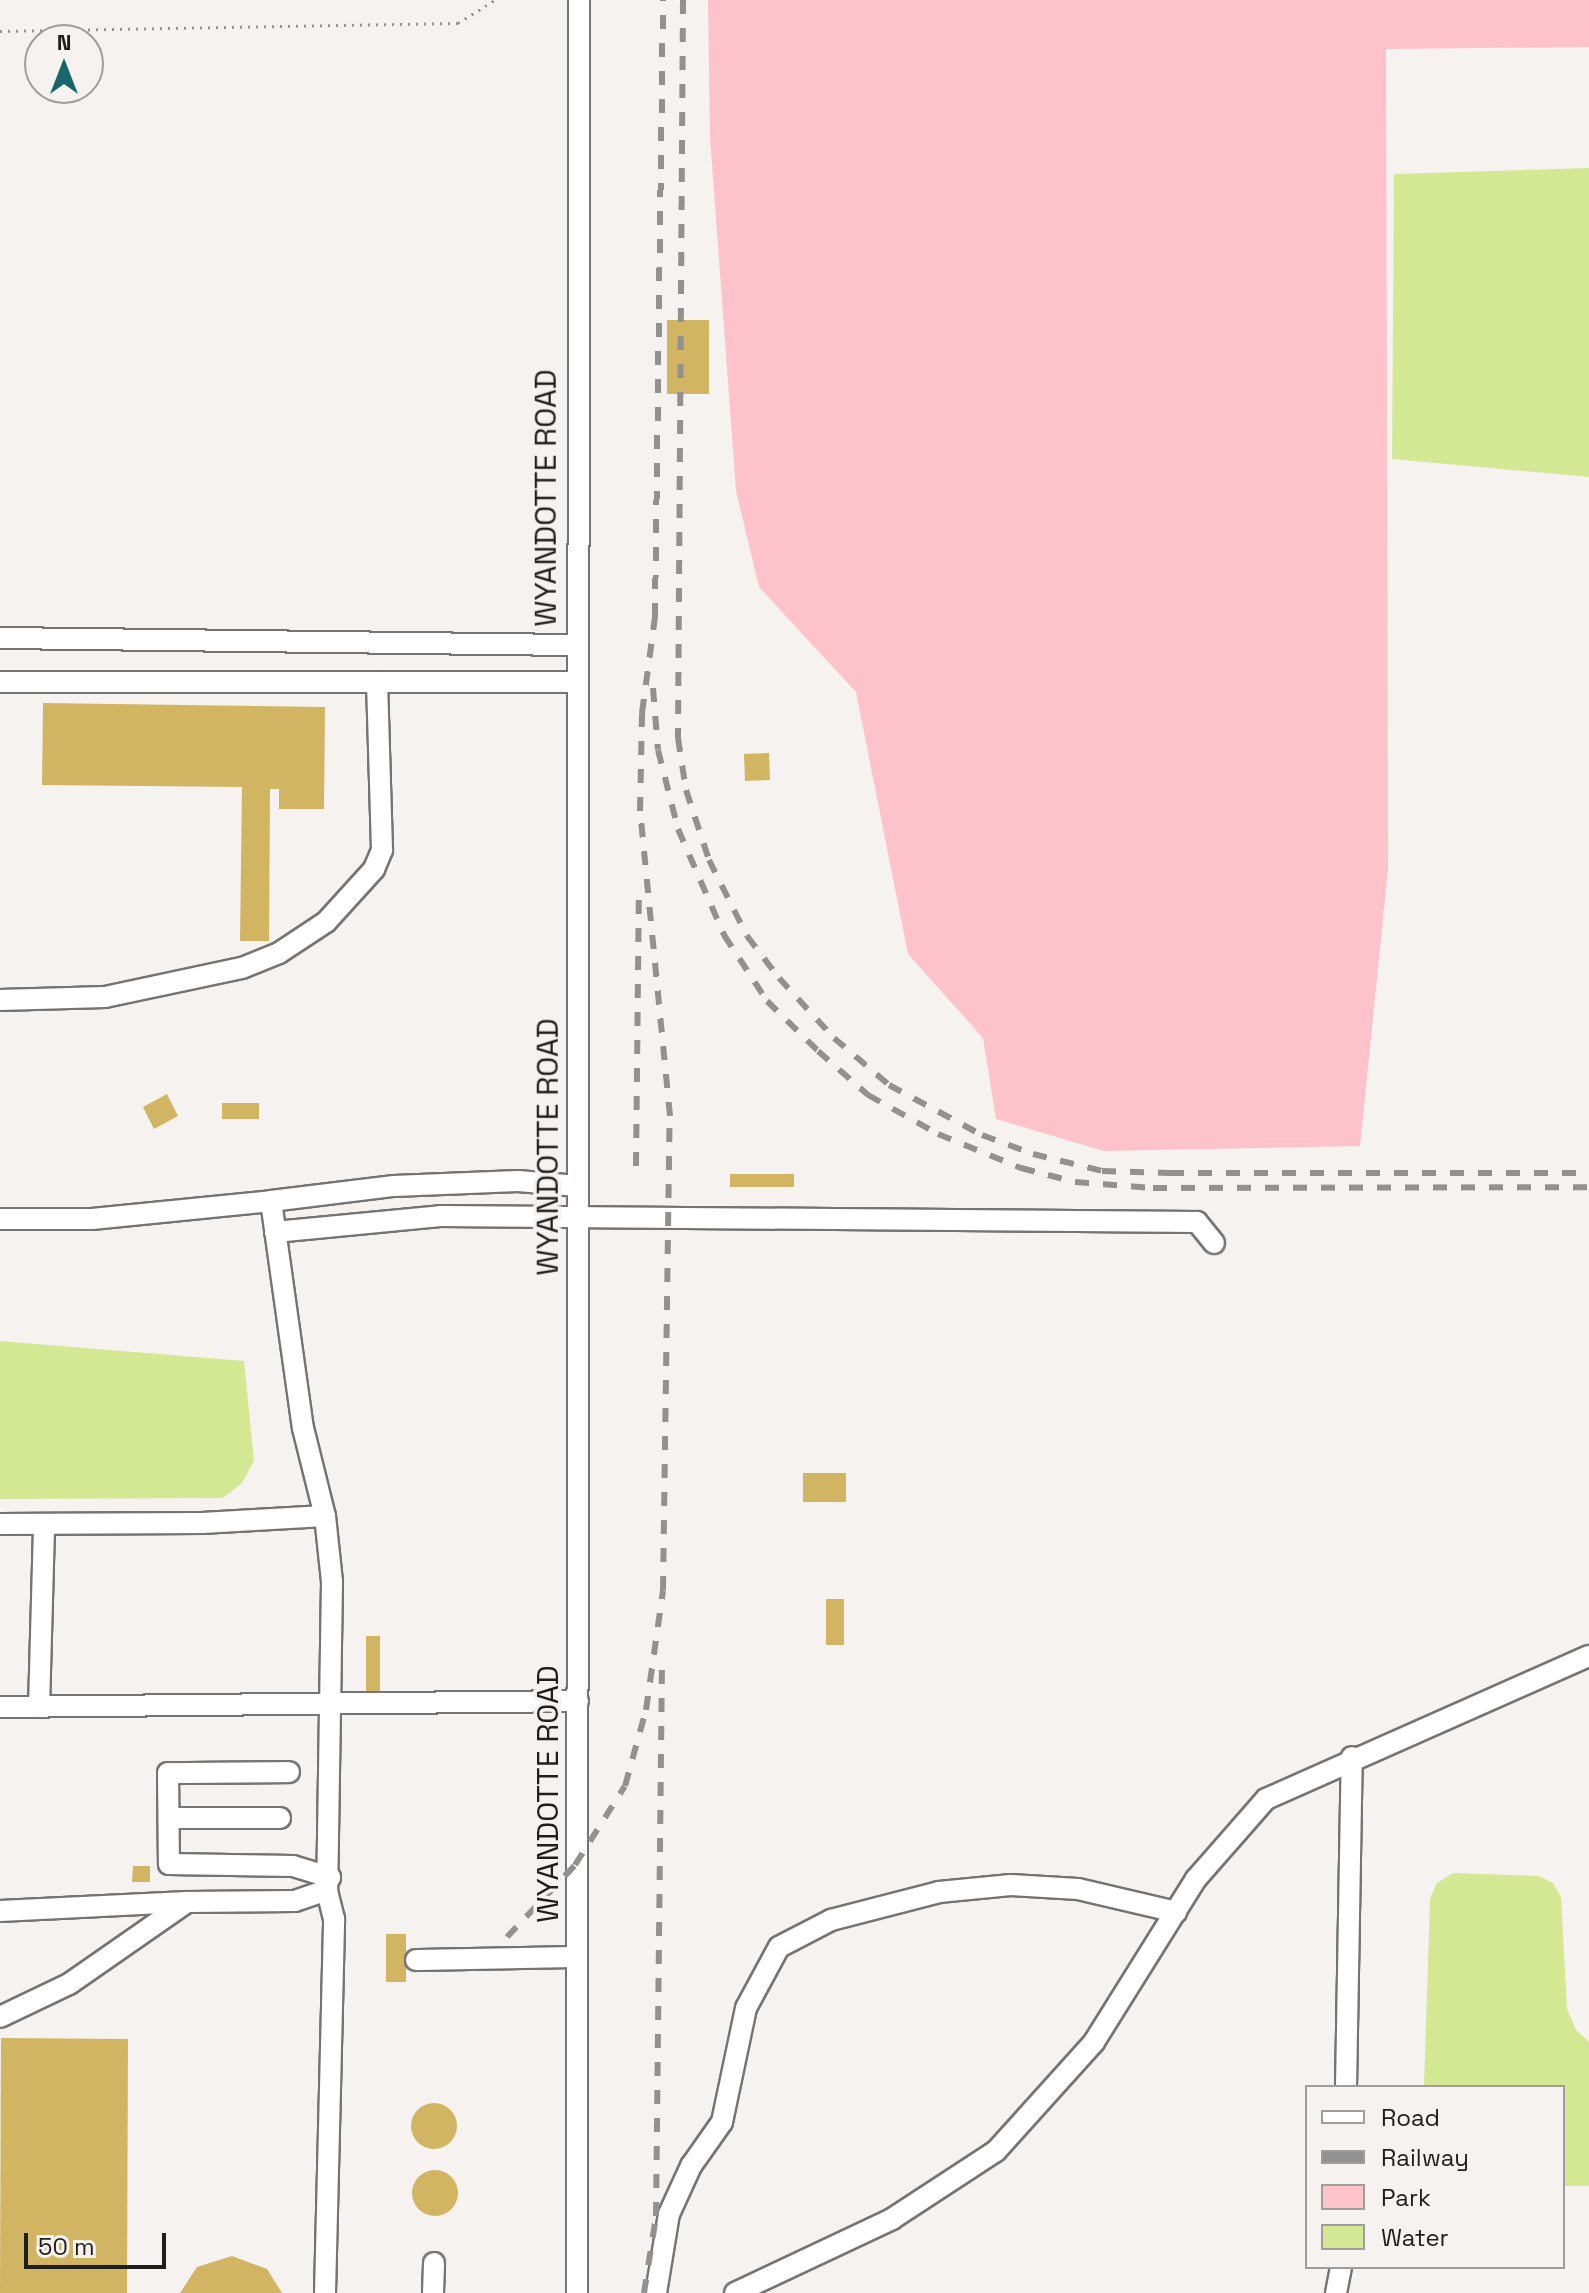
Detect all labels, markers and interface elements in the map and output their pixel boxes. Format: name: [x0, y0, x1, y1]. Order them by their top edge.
north arrow: [24, 24, 104, 104]
text: N: [57, 28, 71, 56]
street label: WYANDOTTE ROAD: [528, 369, 564, 627]
street label: WYANDOTTE ROAD: [530, 1018, 566, 1276]
street label: WYANDOTTE ROAD: [530, 1665, 566, 1923]
legend: [1305, 2085, 1565, 2269]
text: Road: [1381, 2102, 1440, 2133]
text: Railway: [1381, 2142, 1469, 2173]
text: Park: [1381, 2182, 1431, 2213]
scale bar: [28, 2217, 170, 2267]
text: Water: [1381, 2222, 1449, 2253]
text: 50 m: [38, 2231, 95, 2262]

